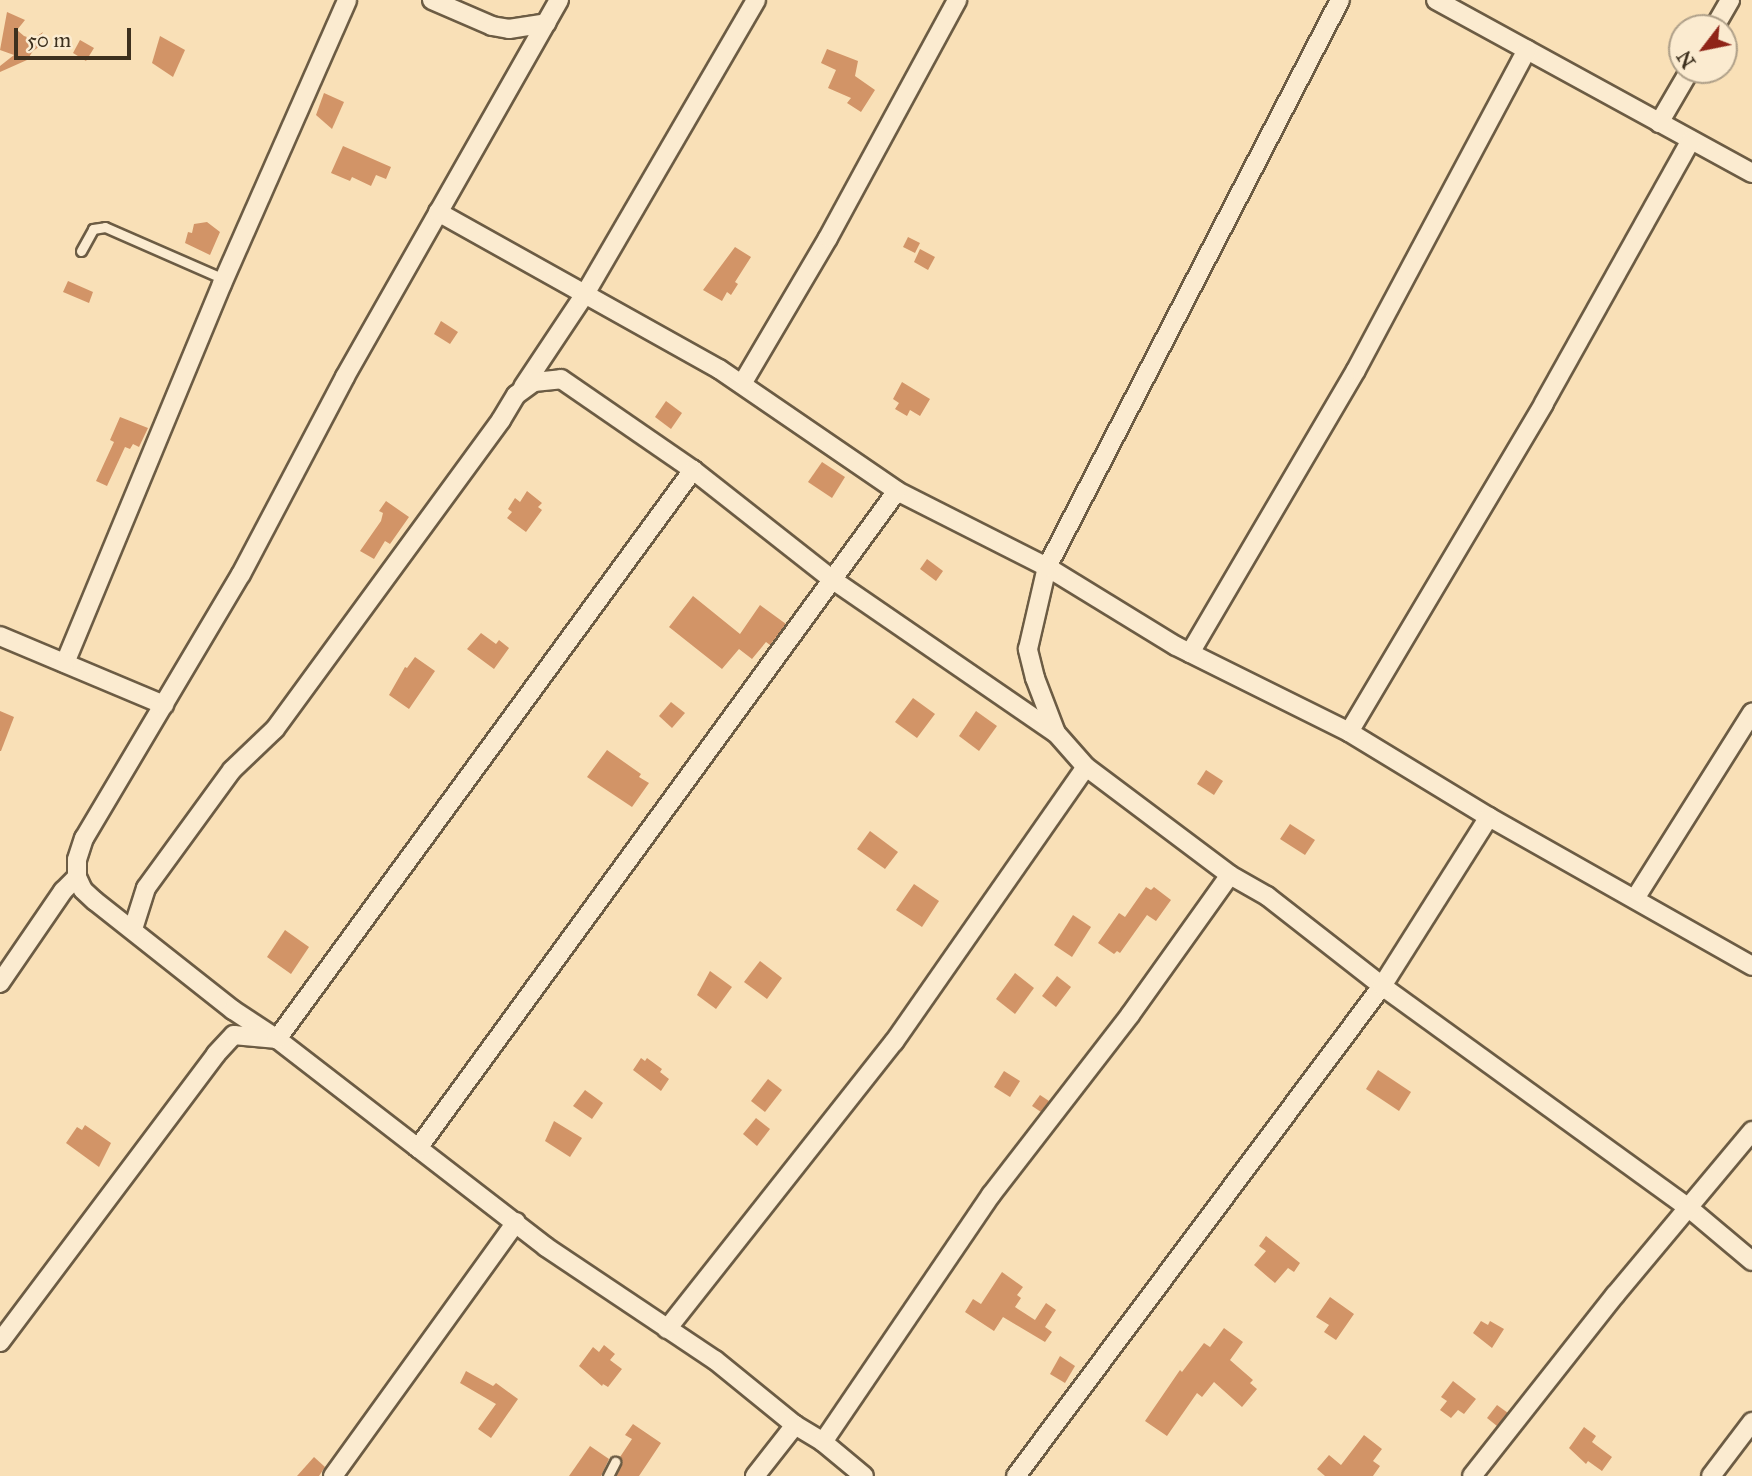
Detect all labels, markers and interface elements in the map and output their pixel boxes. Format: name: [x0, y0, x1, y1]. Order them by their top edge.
scale bar: [18, 14, 135, 58]
north arrow: [1668, 14, 1738, 84]
text: 50 m: [27, 27, 71, 53]
text: N: [1672, 46, 1700, 72]

